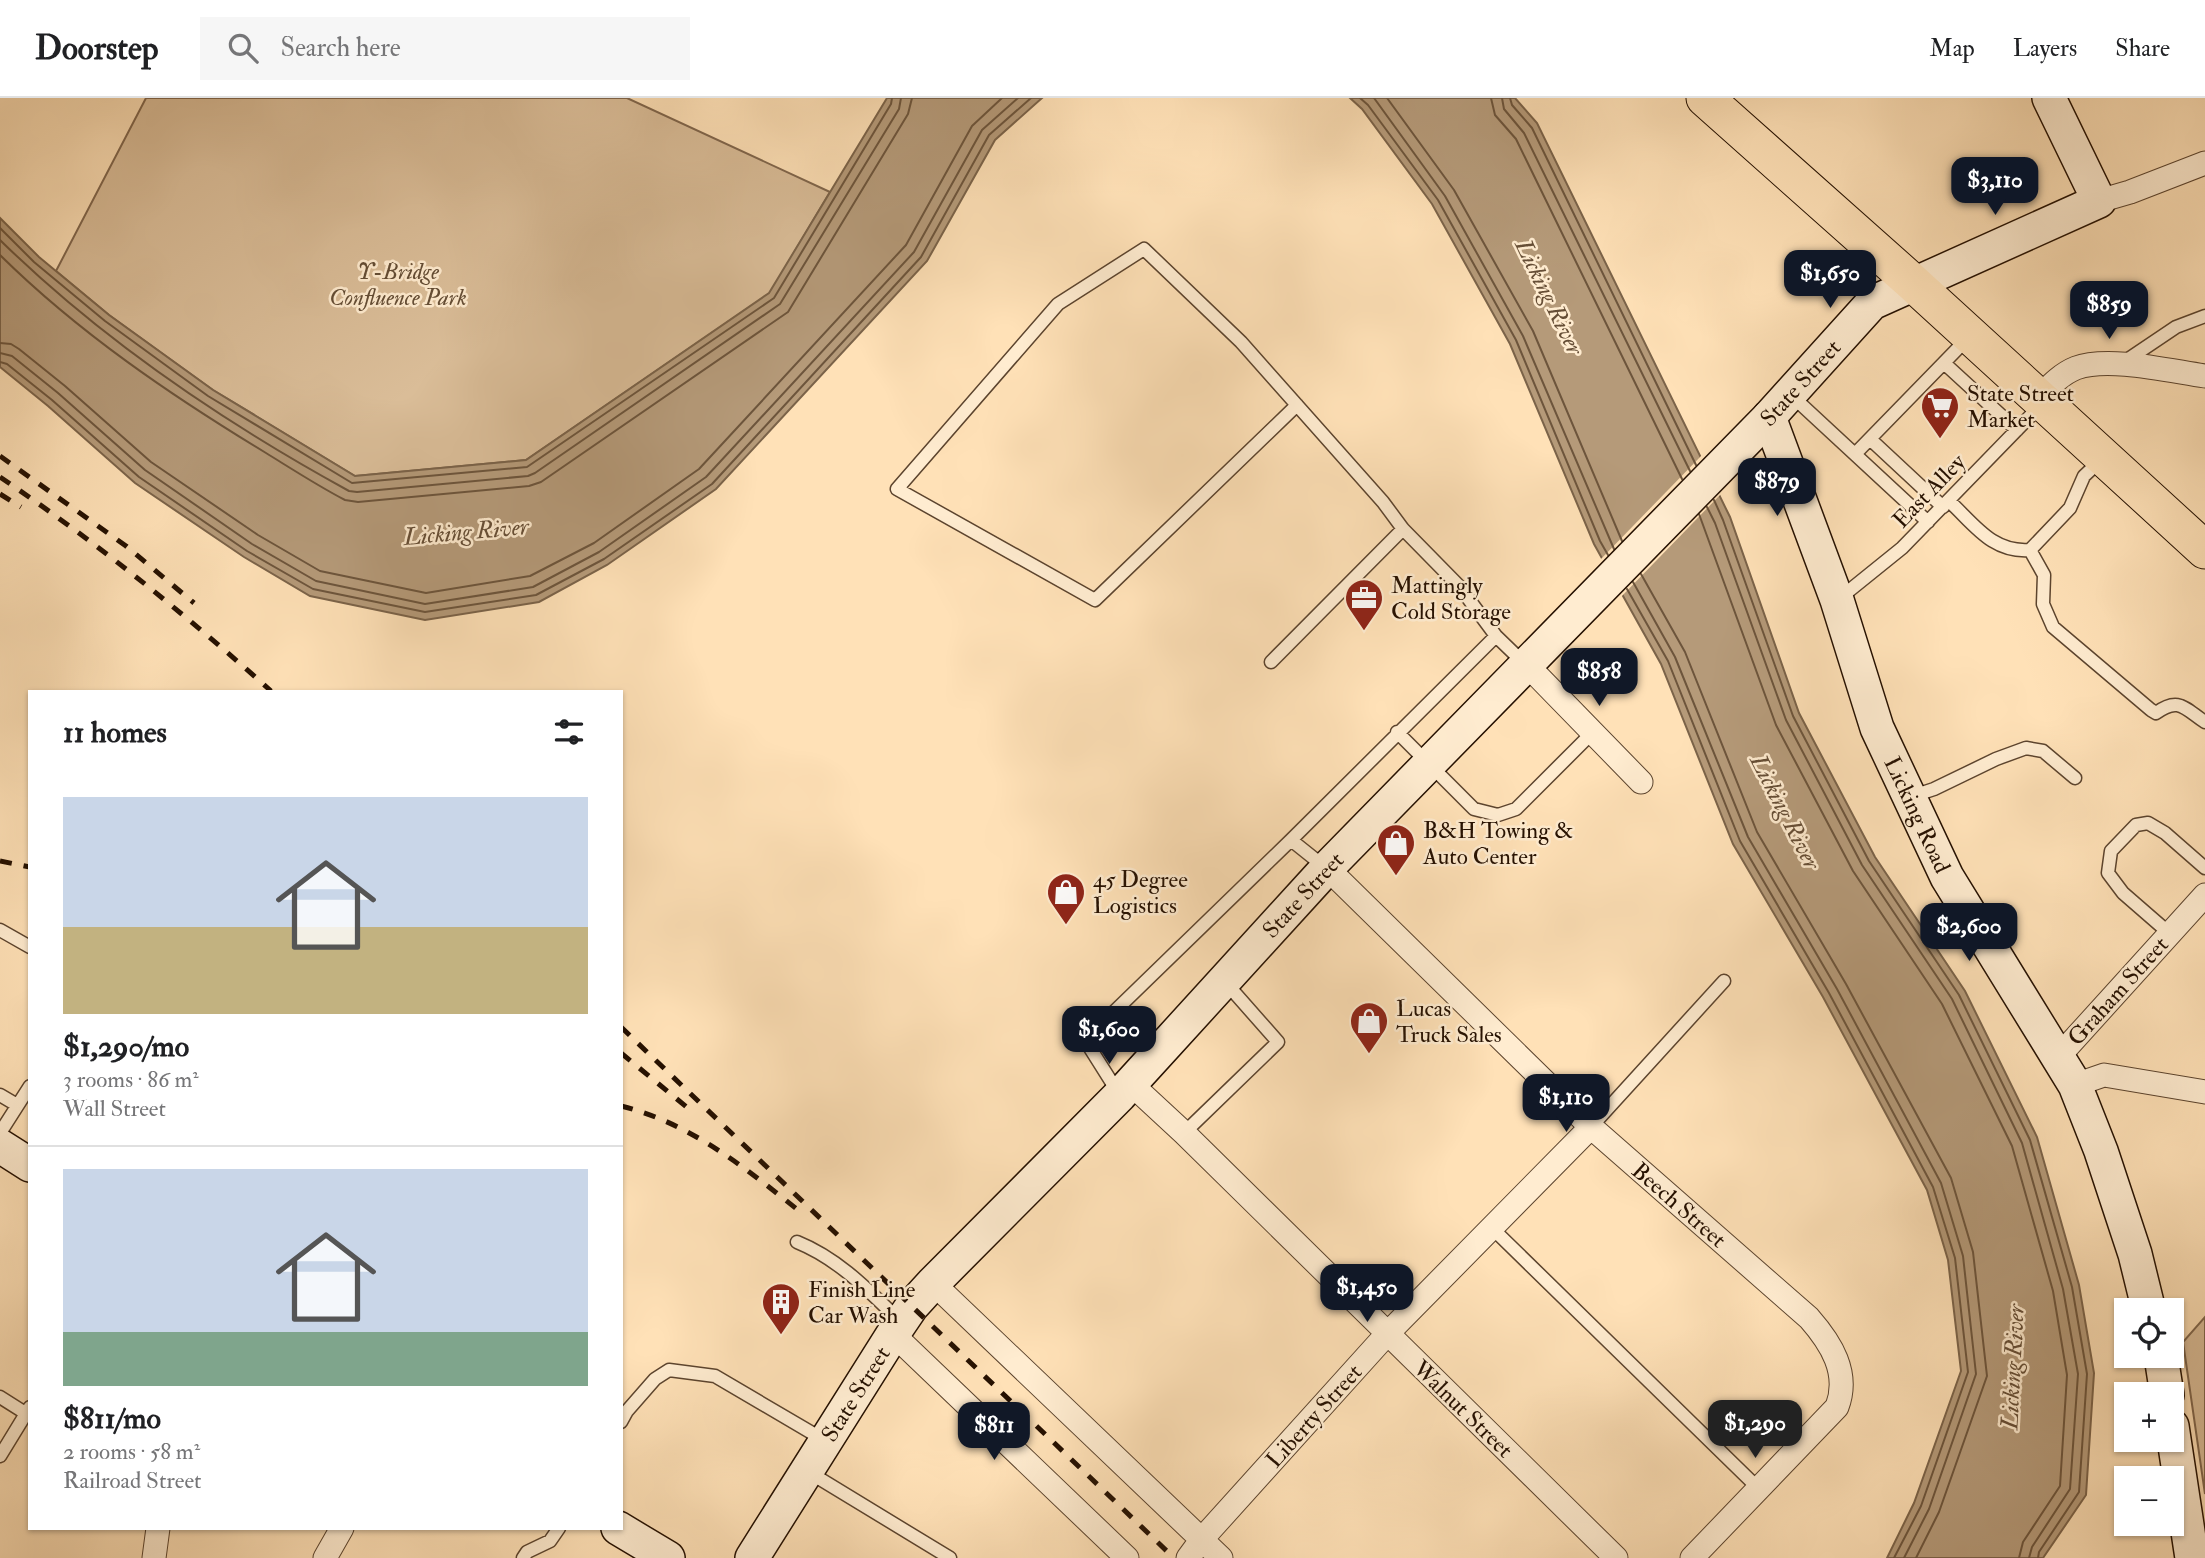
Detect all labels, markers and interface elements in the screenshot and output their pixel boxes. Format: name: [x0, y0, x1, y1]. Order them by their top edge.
search box: [200, 17, 690, 80]
text: Doorstep: [35, 28, 158, 69]
icon: search: [224, 29, 262, 67]
text: Search here: [280, 32, 401, 64]
text: Map: [1930, 33, 1975, 64]
text: Layers: [2013, 33, 2077, 64]
text: Share: [2115, 33, 2170, 64]
pin: $3,110: [1938, 158, 2052, 217]
text: $3,110: [1967, 165, 2023, 194]
water label: Licking River: [1507, 233, 1591, 361]
pin: $1,650: [1773, 250, 1887, 310]
park label: Y-Bridge Confluence Park: [329, 257, 467, 312]
text: $1,650: [1800, 258, 1860, 287]
pin: $859: [2068, 282, 2150, 341]
text: $859: [2086, 289, 2132, 318]
street label: State Street: [1754, 333, 1847, 432]
place label: State Street Market: [1967, 379, 2074, 434]
supermarket icon: State Street Market: [1919, 385, 1961, 440]
street label: East Alley: [1887, 447, 1972, 534]
pin: $879: [1736, 458, 1818, 518]
text: $879: [1754, 466, 1800, 495]
water label: Licking River: [401, 511, 531, 553]
place label: Mattingly Cold Storage: [1391, 571, 1511, 626]
office icon: Mattingly Cold Storage: [1343, 577, 1385, 632]
pin: $858: [1558, 648, 1640, 708]
text: $858: [1577, 656, 1621, 685]
icon: filters: [550, 713, 588, 751]
text: 11 homes: [63, 714, 167, 751]
water label: Licking River: [1742, 748, 1828, 876]
street label: Licking Road: [1878, 752, 1957, 877]
place label: B&H Towing & Auto Center: [1422, 816, 1574, 871]
shop icon: B&H Towing & Auto Center: [1375, 822, 1417, 877]
icon: home: [263, 842, 389, 968]
street label: State Street: [1256, 845, 1350, 944]
place label: 45 Degree Logistics: [1093, 865, 1188, 920]
shop icon: 45 Degree Logistics: [1045, 871, 1087, 926]
pin: $2,600: [1912, 904, 2026, 963]
text: $2,600: [1936, 911, 2002, 940]
street label: Graham Street: [2061, 930, 2175, 1052]
place label: Lucas Truck Sales: [1396, 994, 1502, 1049]
shop icon: Lucas Truck Sales: [1348, 1000, 1390, 1055]
pin: $1,600: [1052, 1006, 1166, 1066]
text: $1,600: [1078, 1014, 1140, 1043]
text: $1,290/mo: [63, 1028, 189, 1065]
text: 3 rooms · 86 m²: [63, 1065, 199, 1094]
pin: $1,110: [1509, 1074, 1623, 1134]
text: $1,110: [1539, 1082, 1593, 1111]
text: Wall Street: [63, 1094, 166, 1123]
street label: Beech Street: [1626, 1156, 1732, 1254]
icon: home: [263, 1214, 389, 1340]
pin: $1,450: [1310, 1264, 1424, 1324]
text: $1,450: [1336, 1272, 1398, 1301]
place label: Finish Line Car Wash: [808, 1275, 916, 1330]
building icon: Finish Line Car Wash: [760, 1281, 802, 1336]
map controls: [2114, 1298, 2184, 1536]
button: locate: [2114, 1298, 2184, 1368]
water label: Licking River: [1994, 1303, 2032, 1431]
street label: State Street: [815, 1341, 896, 1447]
street label: Walnut Street: [1406, 1353, 1519, 1464]
street label: Liberty Street: [1260, 1358, 1368, 1474]
button: +: [2114, 1382, 2184, 1452]
text: $811/mo: [63, 1400, 161, 1437]
pin: $1,290: [1698, 1400, 1812, 1460]
pin: $811: [953, 1402, 1035, 1462]
text: $1,290: [1724, 1408, 1786, 1437]
text: $811: [974, 1410, 1014, 1439]
text: 2 rooms · 58 m²: [63, 1437, 200, 1466]
text: Railroad Street: [63, 1466, 202, 1495]
button: −: [2114, 1466, 2184, 1536]

